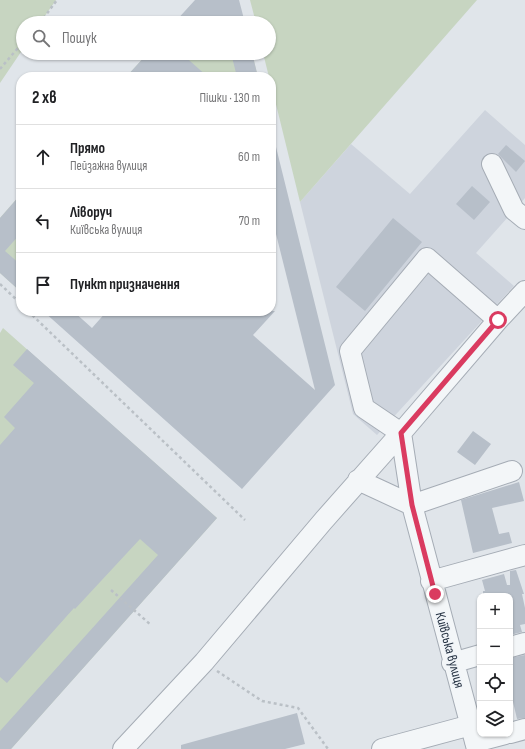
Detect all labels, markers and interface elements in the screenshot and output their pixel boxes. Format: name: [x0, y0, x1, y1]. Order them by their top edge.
search box: [16, 16, 276, 60]
icon: search: [30, 27, 52, 49]
text: Пошук: [62, 29, 97, 48]
text: 2 хв: [32, 88, 57, 108]
text: Пішки · 130 m: [199, 90, 260, 106]
text: Прямо: [70, 139, 105, 158]
icon: ahead: [32, 146, 54, 168]
text: 60 m: [238, 149, 260, 165]
text: Пейзажна вулиця: [70, 158, 147, 174]
text: Ліворуч: [70, 203, 112, 222]
icon: left: [32, 210, 54, 232]
text: 70 m: [239, 213, 260, 229]
text: Київська вулиця: [70, 222, 142, 238]
icon: arrive: [32, 274, 54, 296]
text: Пункт призначення: [70, 275, 180, 294]
route start: [489, 311, 507, 329]
route end: [426, 585, 444, 603]
map controls: [477, 593, 513, 737]
button: +: [477, 593, 513, 629]
street label: Київська вулиця: [432, 610, 468, 690]
button: −: [477, 629, 513, 665]
button: locate: [477, 665, 513, 701]
button: layers: [477, 701, 513, 737]

